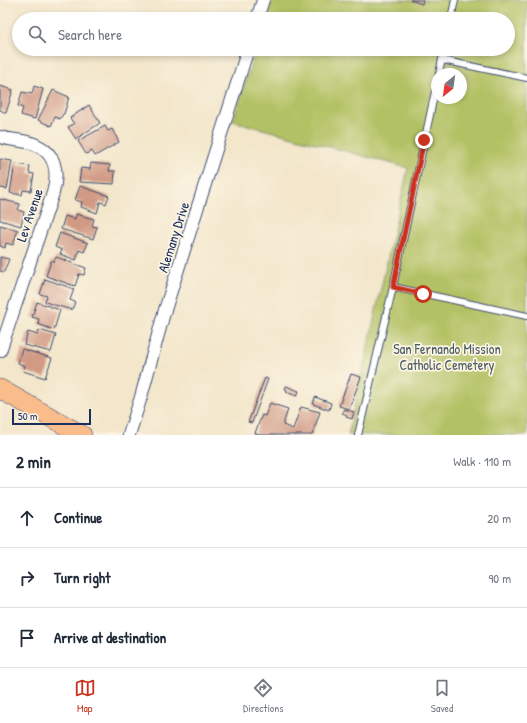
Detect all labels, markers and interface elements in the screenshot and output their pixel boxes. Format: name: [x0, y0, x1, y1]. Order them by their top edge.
search box: [12, 12, 515, 56]
icon: search: [26, 23, 48, 45]
text: Search here: [58, 24, 122, 45]
north arrow: [431, 68, 467, 104]
route end: [415, 131, 433, 149]
street label: Lev Avenue: [11, 185, 47, 244]
street label: Alemany Drive: [153, 199, 194, 275]
route start: [414, 285, 432, 303]
park label: San Fernando Mission Catholic Cemetery: [393, 339, 501, 375]
scale bar: [12, 407, 91, 426]
text: 50 m: [18, 409, 38, 423]
text: 2 min: [16, 450, 51, 473]
text: Walk · 110 m: [453, 452, 511, 470]
icon: ahead: [16, 507, 38, 529]
text: Continue: [54, 507, 102, 528]
text: 20 m: [487, 509, 511, 527]
icon: right: [16, 567, 38, 589]
text: Turn right: [54, 567, 110, 588]
text: 90 m: [489, 569, 511, 587]
icon: arrive: [16, 627, 38, 649]
text: Arrive at destination: [54, 627, 166, 648]
tab: Map: [74, 677, 96, 715]
tab: Directions: [243, 677, 284, 715]
tab: Saved: [431, 677, 453, 715]

